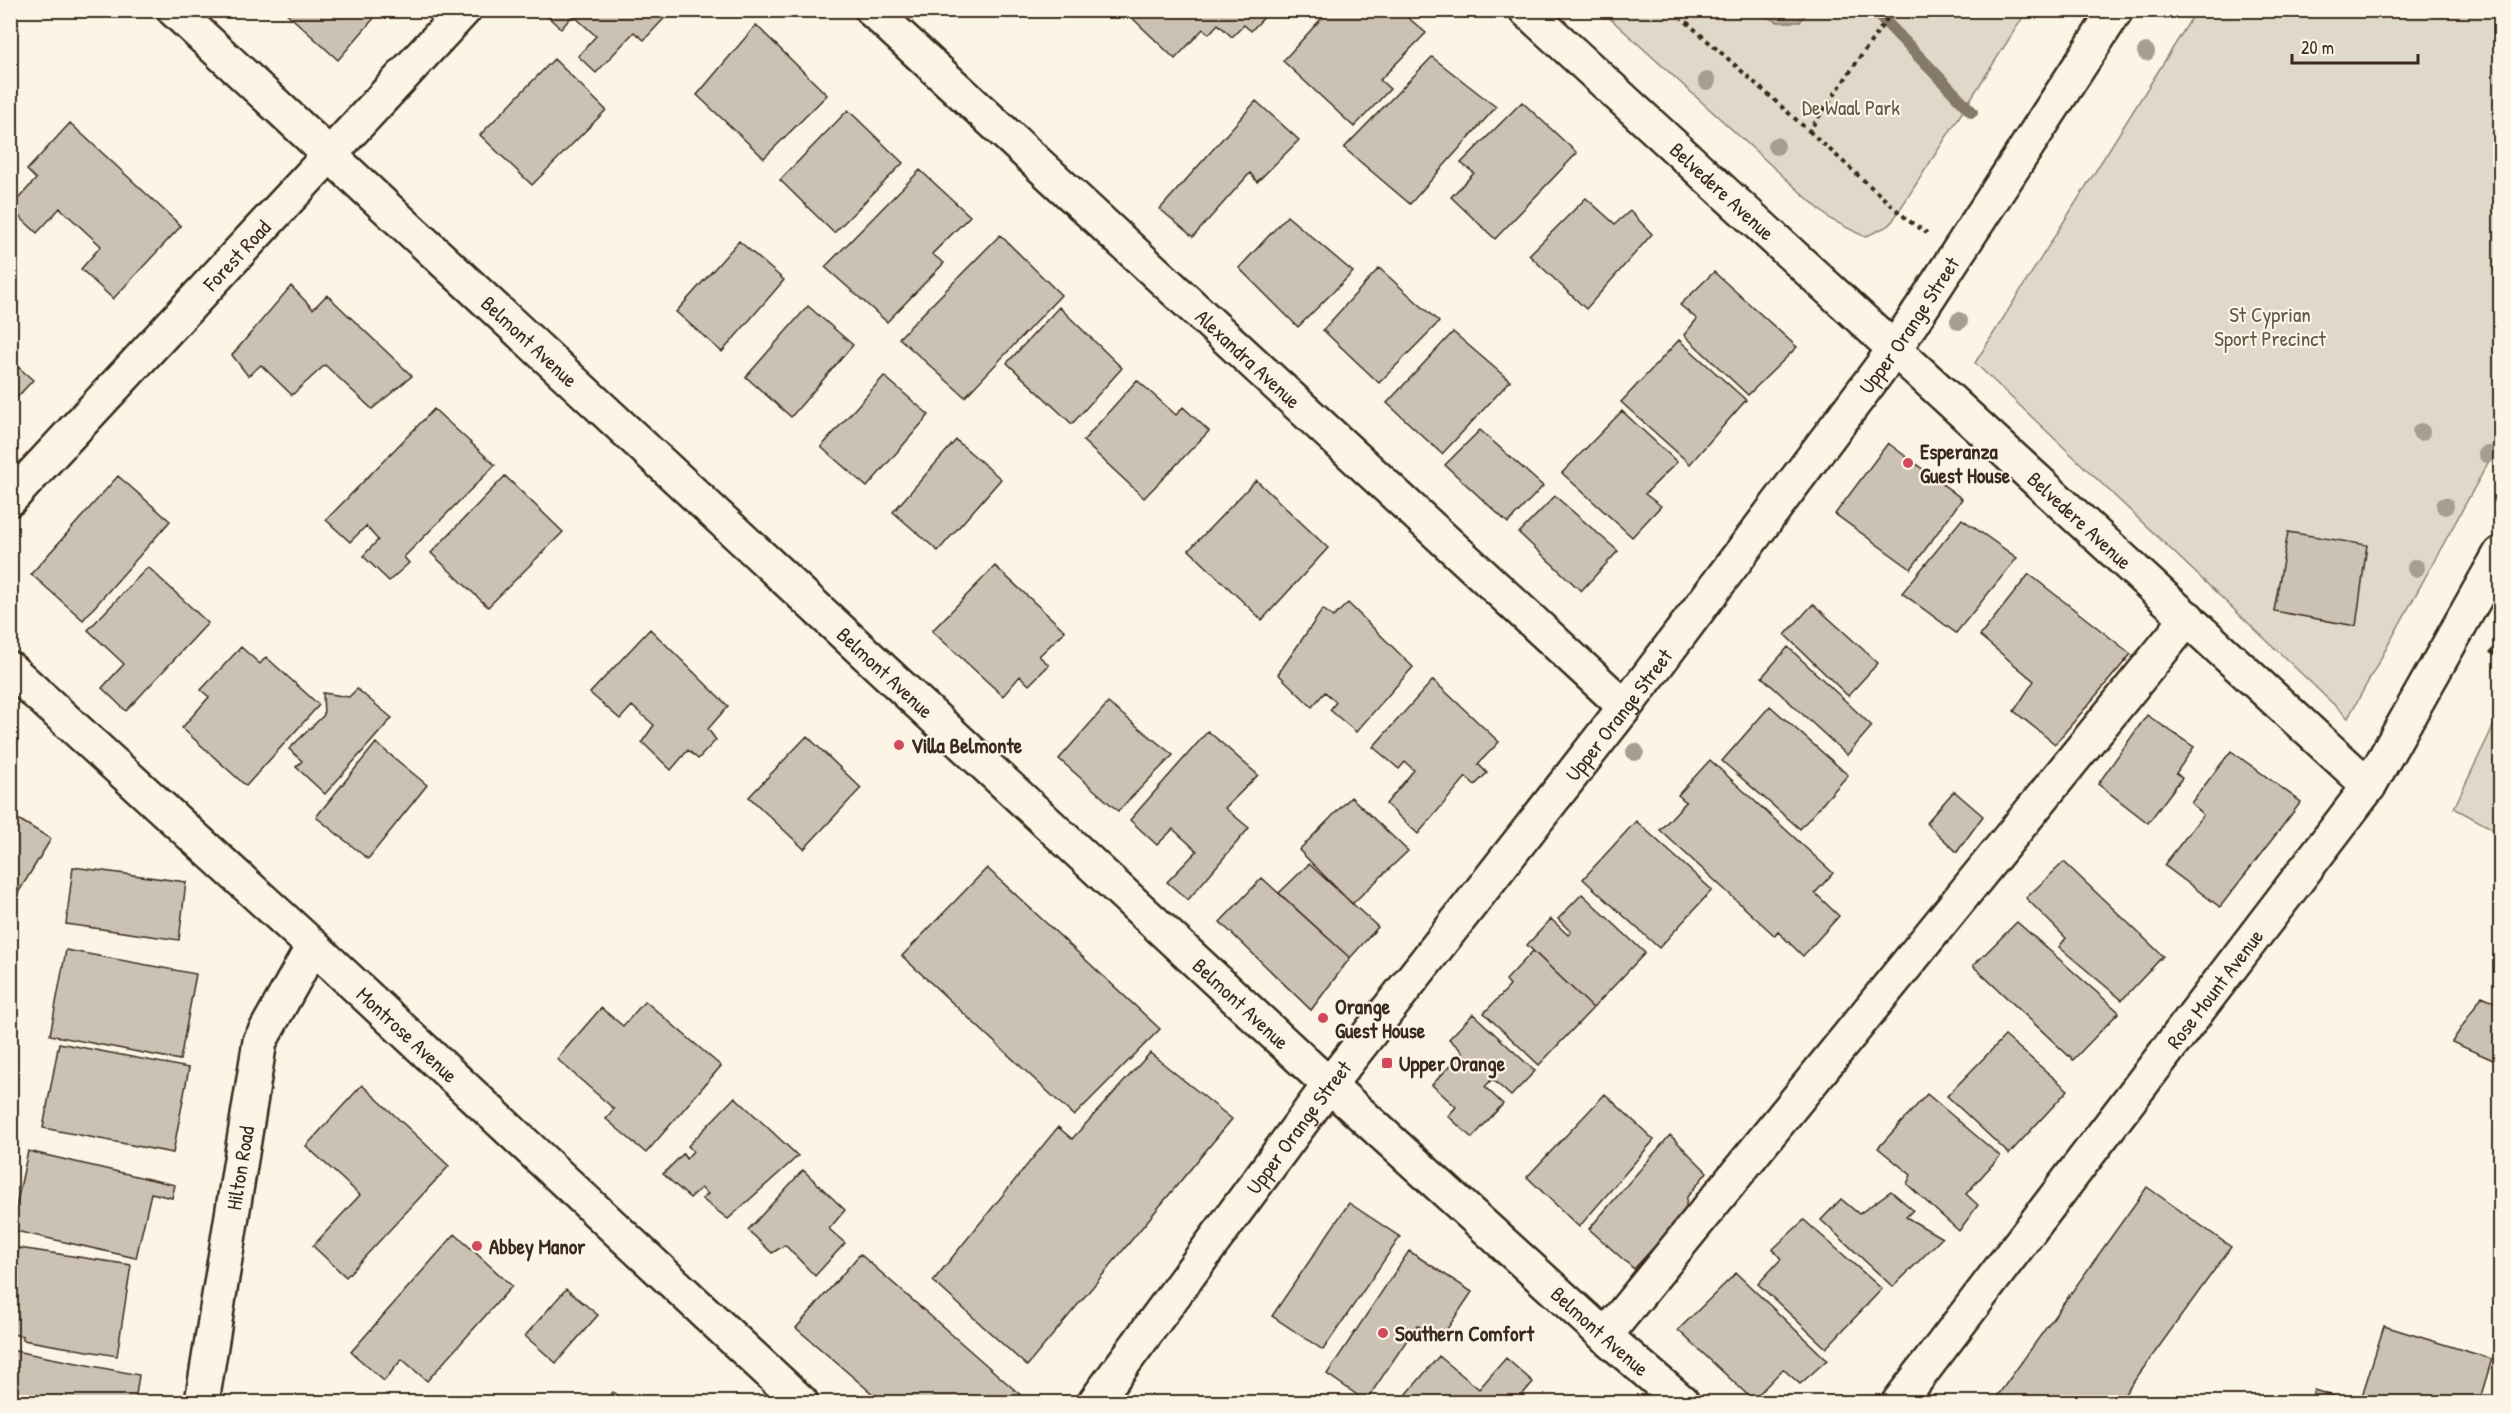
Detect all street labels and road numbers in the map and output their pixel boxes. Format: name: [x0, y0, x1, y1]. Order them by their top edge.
street label: Belvedere Avenue: [1664, 135, 1781, 246]
street label: Forest Road: [196, 213, 277, 298]
street label: Upper Orange Street: [1852, 250, 1966, 399]
street label: Belmont Avenue: [475, 289, 584, 393]
street label: Alexandra Avenue: [1189, 302, 1307, 415]
street label: Belvedere Avenue: [2021, 464, 2139, 576]
street label: Belmont Avenue: [831, 620, 940, 724]
street label: Upper Orange Street: [1558, 642, 1679, 787]
street label: Rose Mount Avenue: [2159, 923, 2269, 1054]
street label: Belmont Avenue: [1187, 951, 1296, 1056]
street label: Montrose Avenue: [351, 980, 465, 1089]
street label: Upper Orange Street: [1239, 1053, 1358, 1200]
street label: Hilton Road: [219, 1124, 261, 1212]
street label: Belmont Avenue: [1545, 1279, 1656, 1382]

